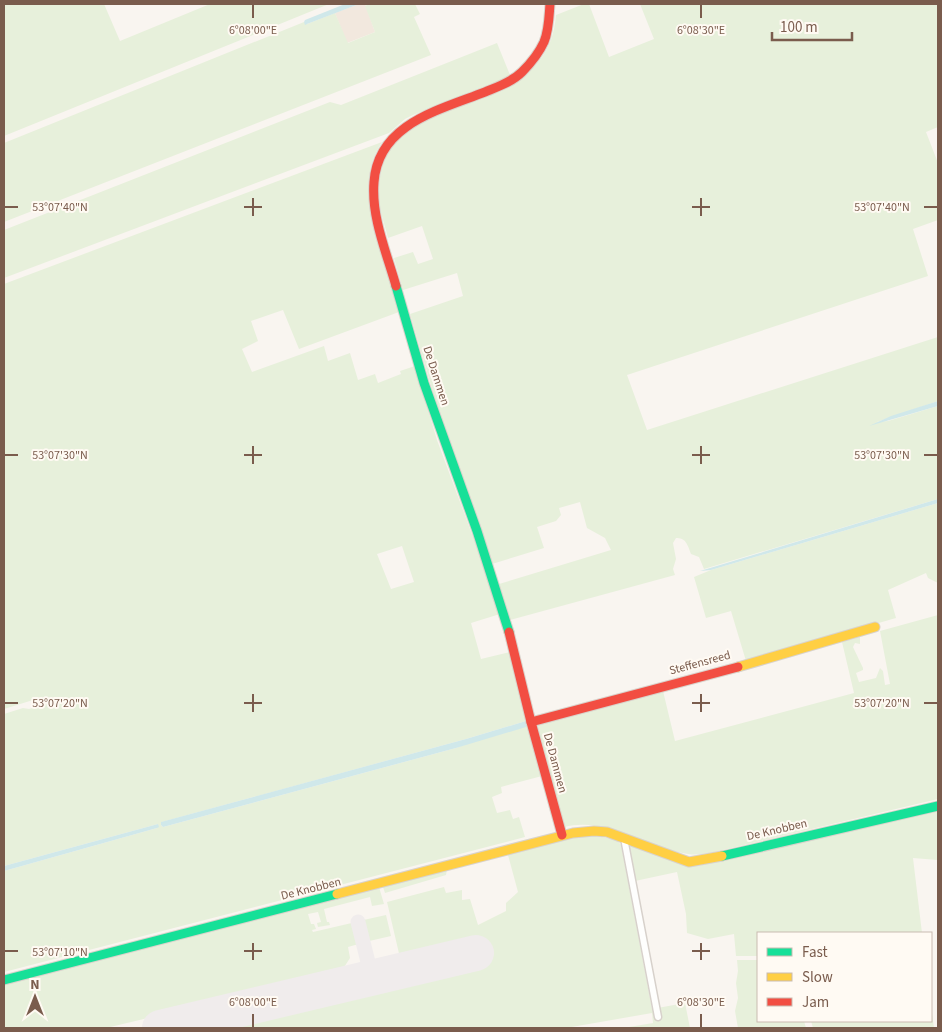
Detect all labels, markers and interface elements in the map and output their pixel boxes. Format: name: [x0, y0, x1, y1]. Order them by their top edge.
scale bar: [772, 10, 852, 42]
text: 100 m: [780, 17, 818, 38]
text: 6°08'00"E: [229, 22, 277, 39]
text: 6°08'30"E: [677, 22, 725, 39]
text: 53°07'40"N: [32, 199, 88, 216]
text: 53°07'40"N: [854, 199, 910, 216]
street label: De Dammen: [418, 344, 454, 408]
text: 53°07'30"N: [32, 447, 88, 464]
text: 53°07'30"N: [854, 447, 910, 464]
street label: Steffensreed: [667, 647, 733, 679]
text: 53°07'20"N: [32, 695, 88, 712]
text: 53°07'20"N: [854, 695, 910, 712]
street label: De Dammen: [539, 731, 571, 795]
street label: De Knobben: [745, 815, 809, 845]
street label: De Knobben: [279, 873, 343, 905]
legend: [757, 932, 932, 1022]
text: Fast: [802, 942, 828, 963]
text: 53°07'10"N: [32, 944, 88, 961]
text: Slow: [802, 967, 833, 988]
north arrow: [10, 972, 60, 1022]
text: N: [30, 975, 40, 995]
text: Jam: [802, 992, 829, 1013]
text: 6°08'00"E: [229, 994, 277, 1011]
text: 6°08'30"E: [677, 994, 725, 1011]

